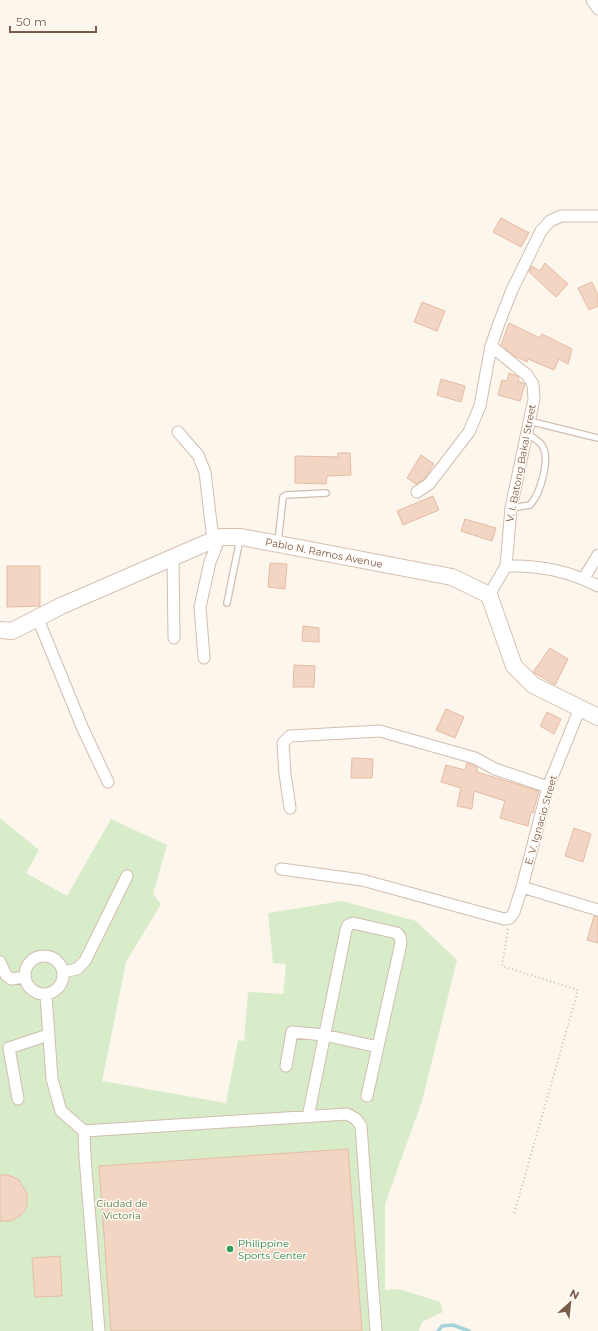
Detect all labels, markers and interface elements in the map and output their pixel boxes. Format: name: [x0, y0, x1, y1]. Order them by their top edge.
scale bar: [10, 8, 96, 34]
text: 50 m: [16, 14, 47, 29]
street label: V. I. Batong Bakal Street: [503, 403, 539, 523]
street label: Pablo N. Ramos Avenue: [264, 535, 384, 571]
street label: E. V. Ignacio Street: [522, 774, 560, 866]
park label: Ciudad de Victoria: [96, 1197, 148, 1222]
place label: Philippine Sports Center: [238, 1237, 307, 1262]
marker: Philippine Sports Center: [225, 1244, 235, 1254]
north arrow: [550, 1283, 590, 1323]
text: N: [567, 1286, 582, 1302]

